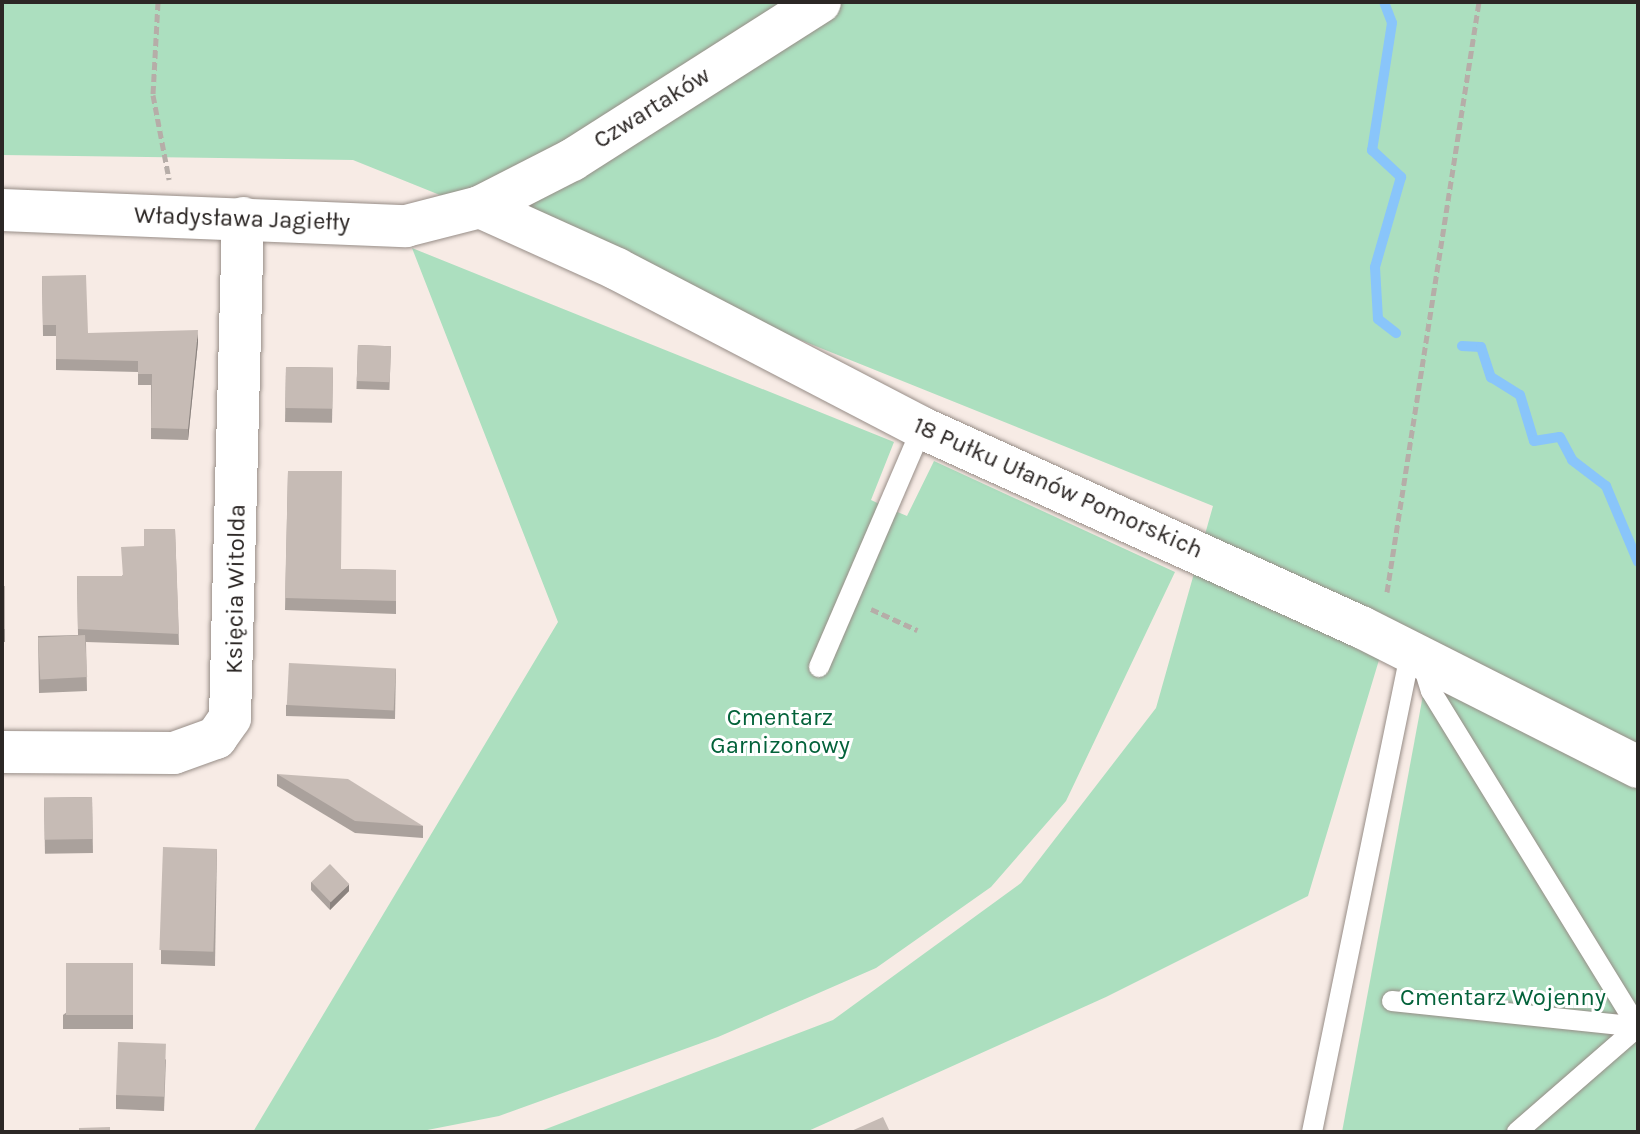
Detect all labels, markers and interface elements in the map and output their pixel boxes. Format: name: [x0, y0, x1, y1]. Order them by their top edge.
street label: Czwartaków: [589, 61, 715, 155]
street label: Władysława Jagiełły: [133, 201, 351, 237]
street label: 18 Pułku Ułanów Pomorskich: [909, 411, 1207, 565]
street label: Księcia Witolda: [220, 504, 252, 674]
park label: Cmentarz Garnizonowy: [710, 704, 850, 760]
park label: Cmentarz Wojenny: [1400, 984, 1606, 1012]

